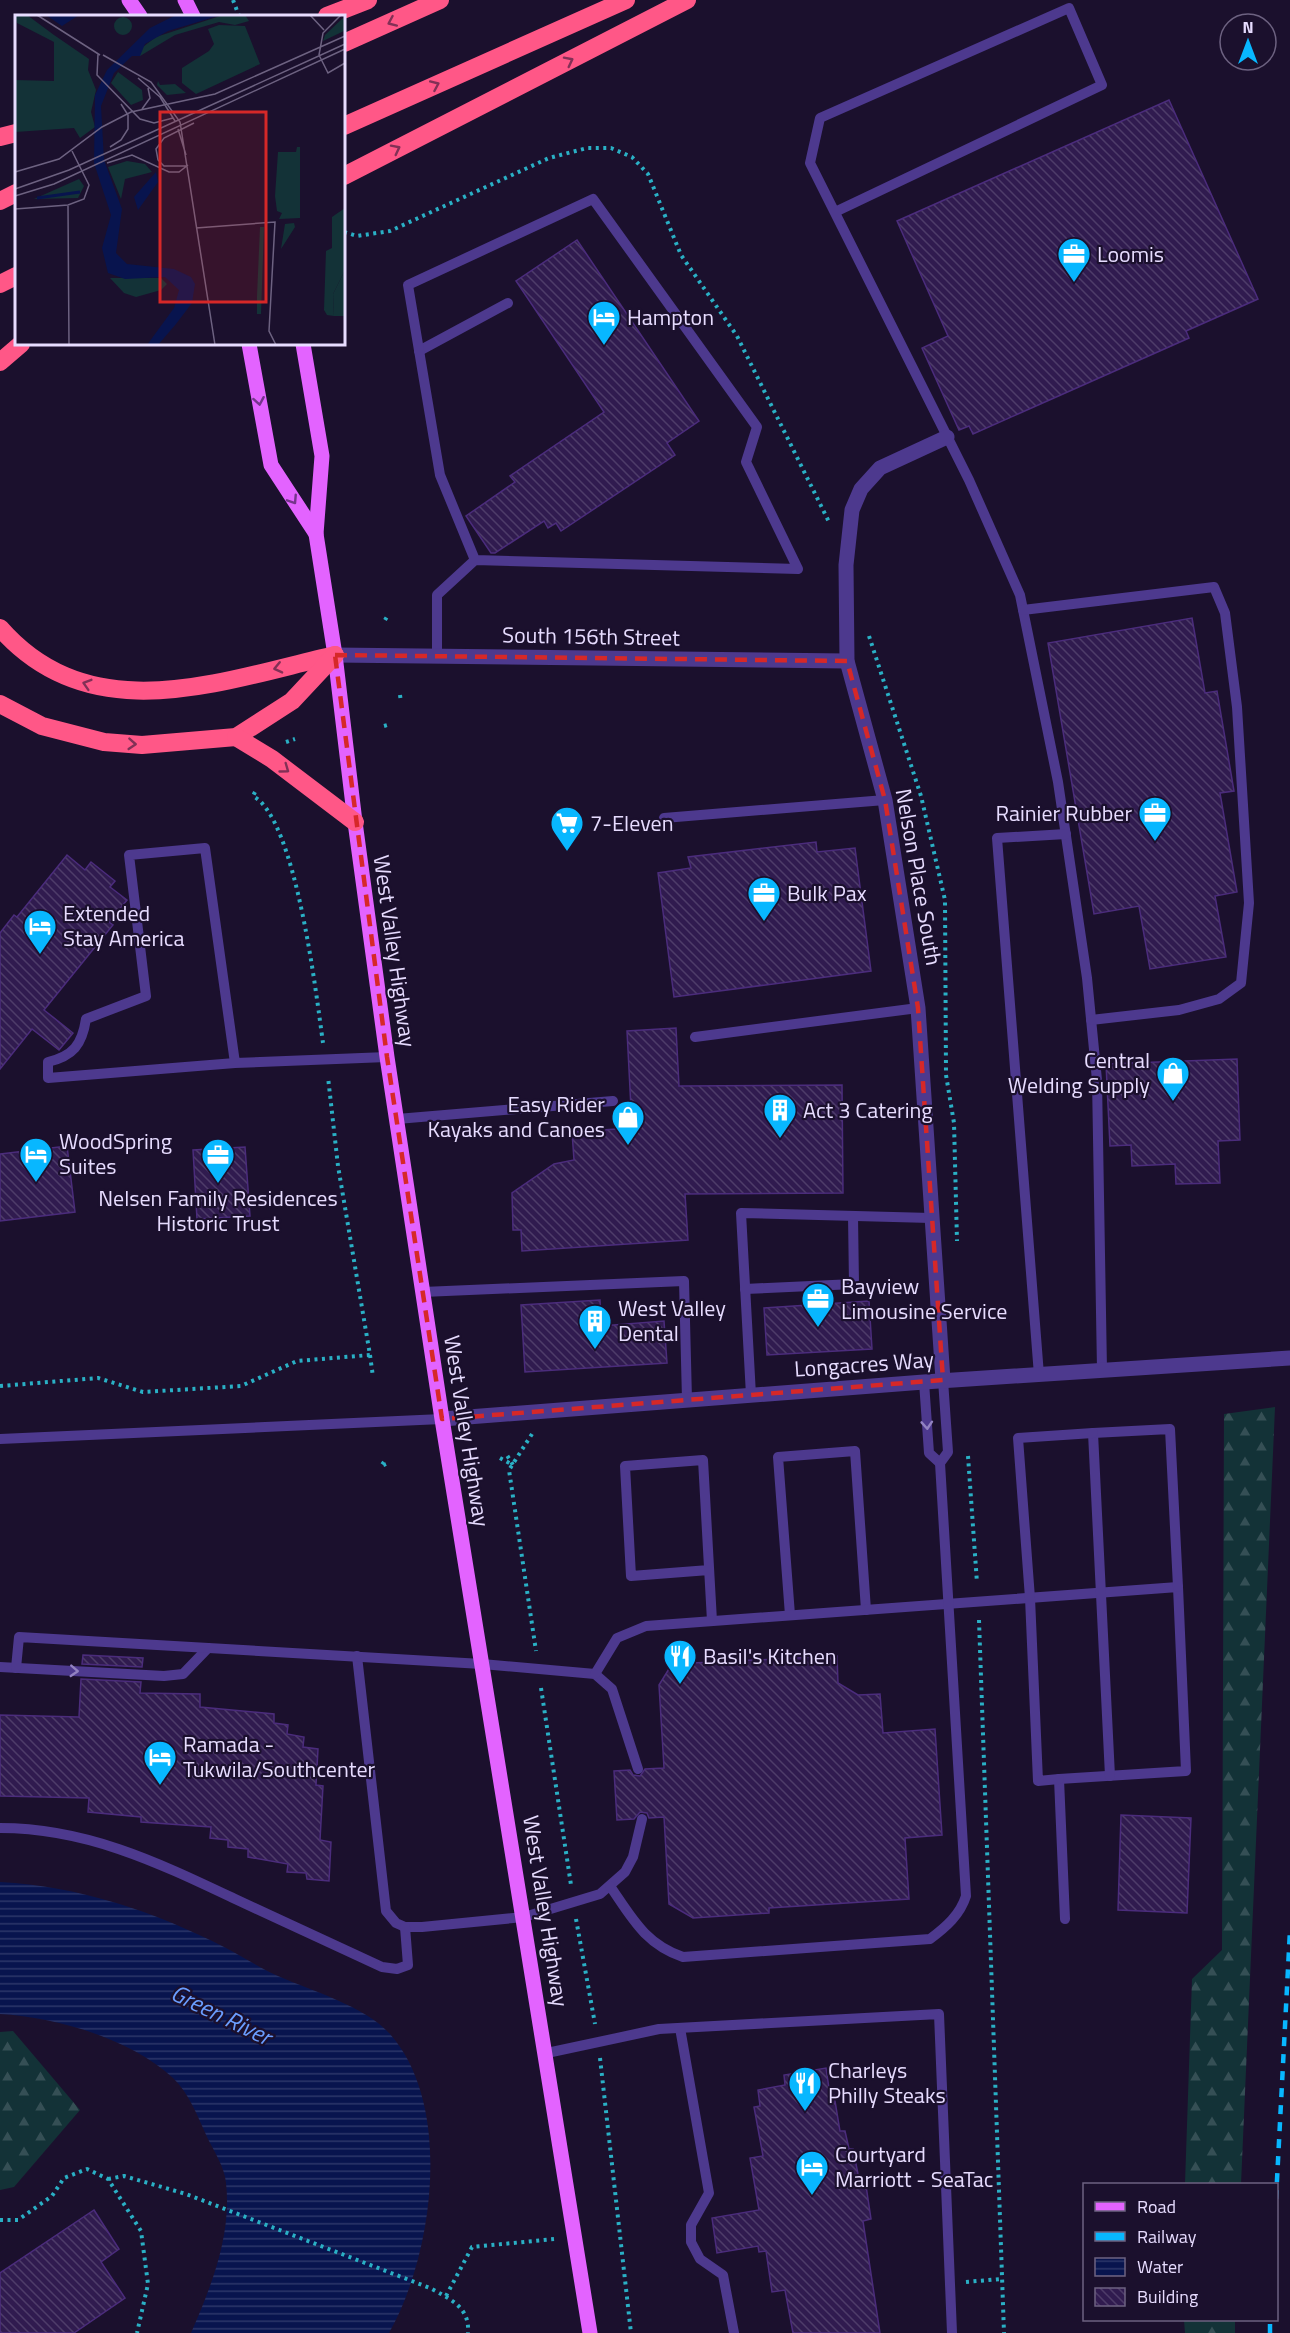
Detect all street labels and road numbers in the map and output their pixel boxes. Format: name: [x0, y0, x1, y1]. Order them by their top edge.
street label: South 156th Street: [502, 617, 680, 655]
street label: Nelson Place South: [887, 786, 951, 968]
street label: West Valley Highway: [365, 853, 425, 1050]
street label: West Valley Highway: [435, 1333, 499, 1530]
street label: Longacres Way: [793, 1342, 935, 1386]
street label: West Valley Highway: [514, 1813, 578, 2010]

